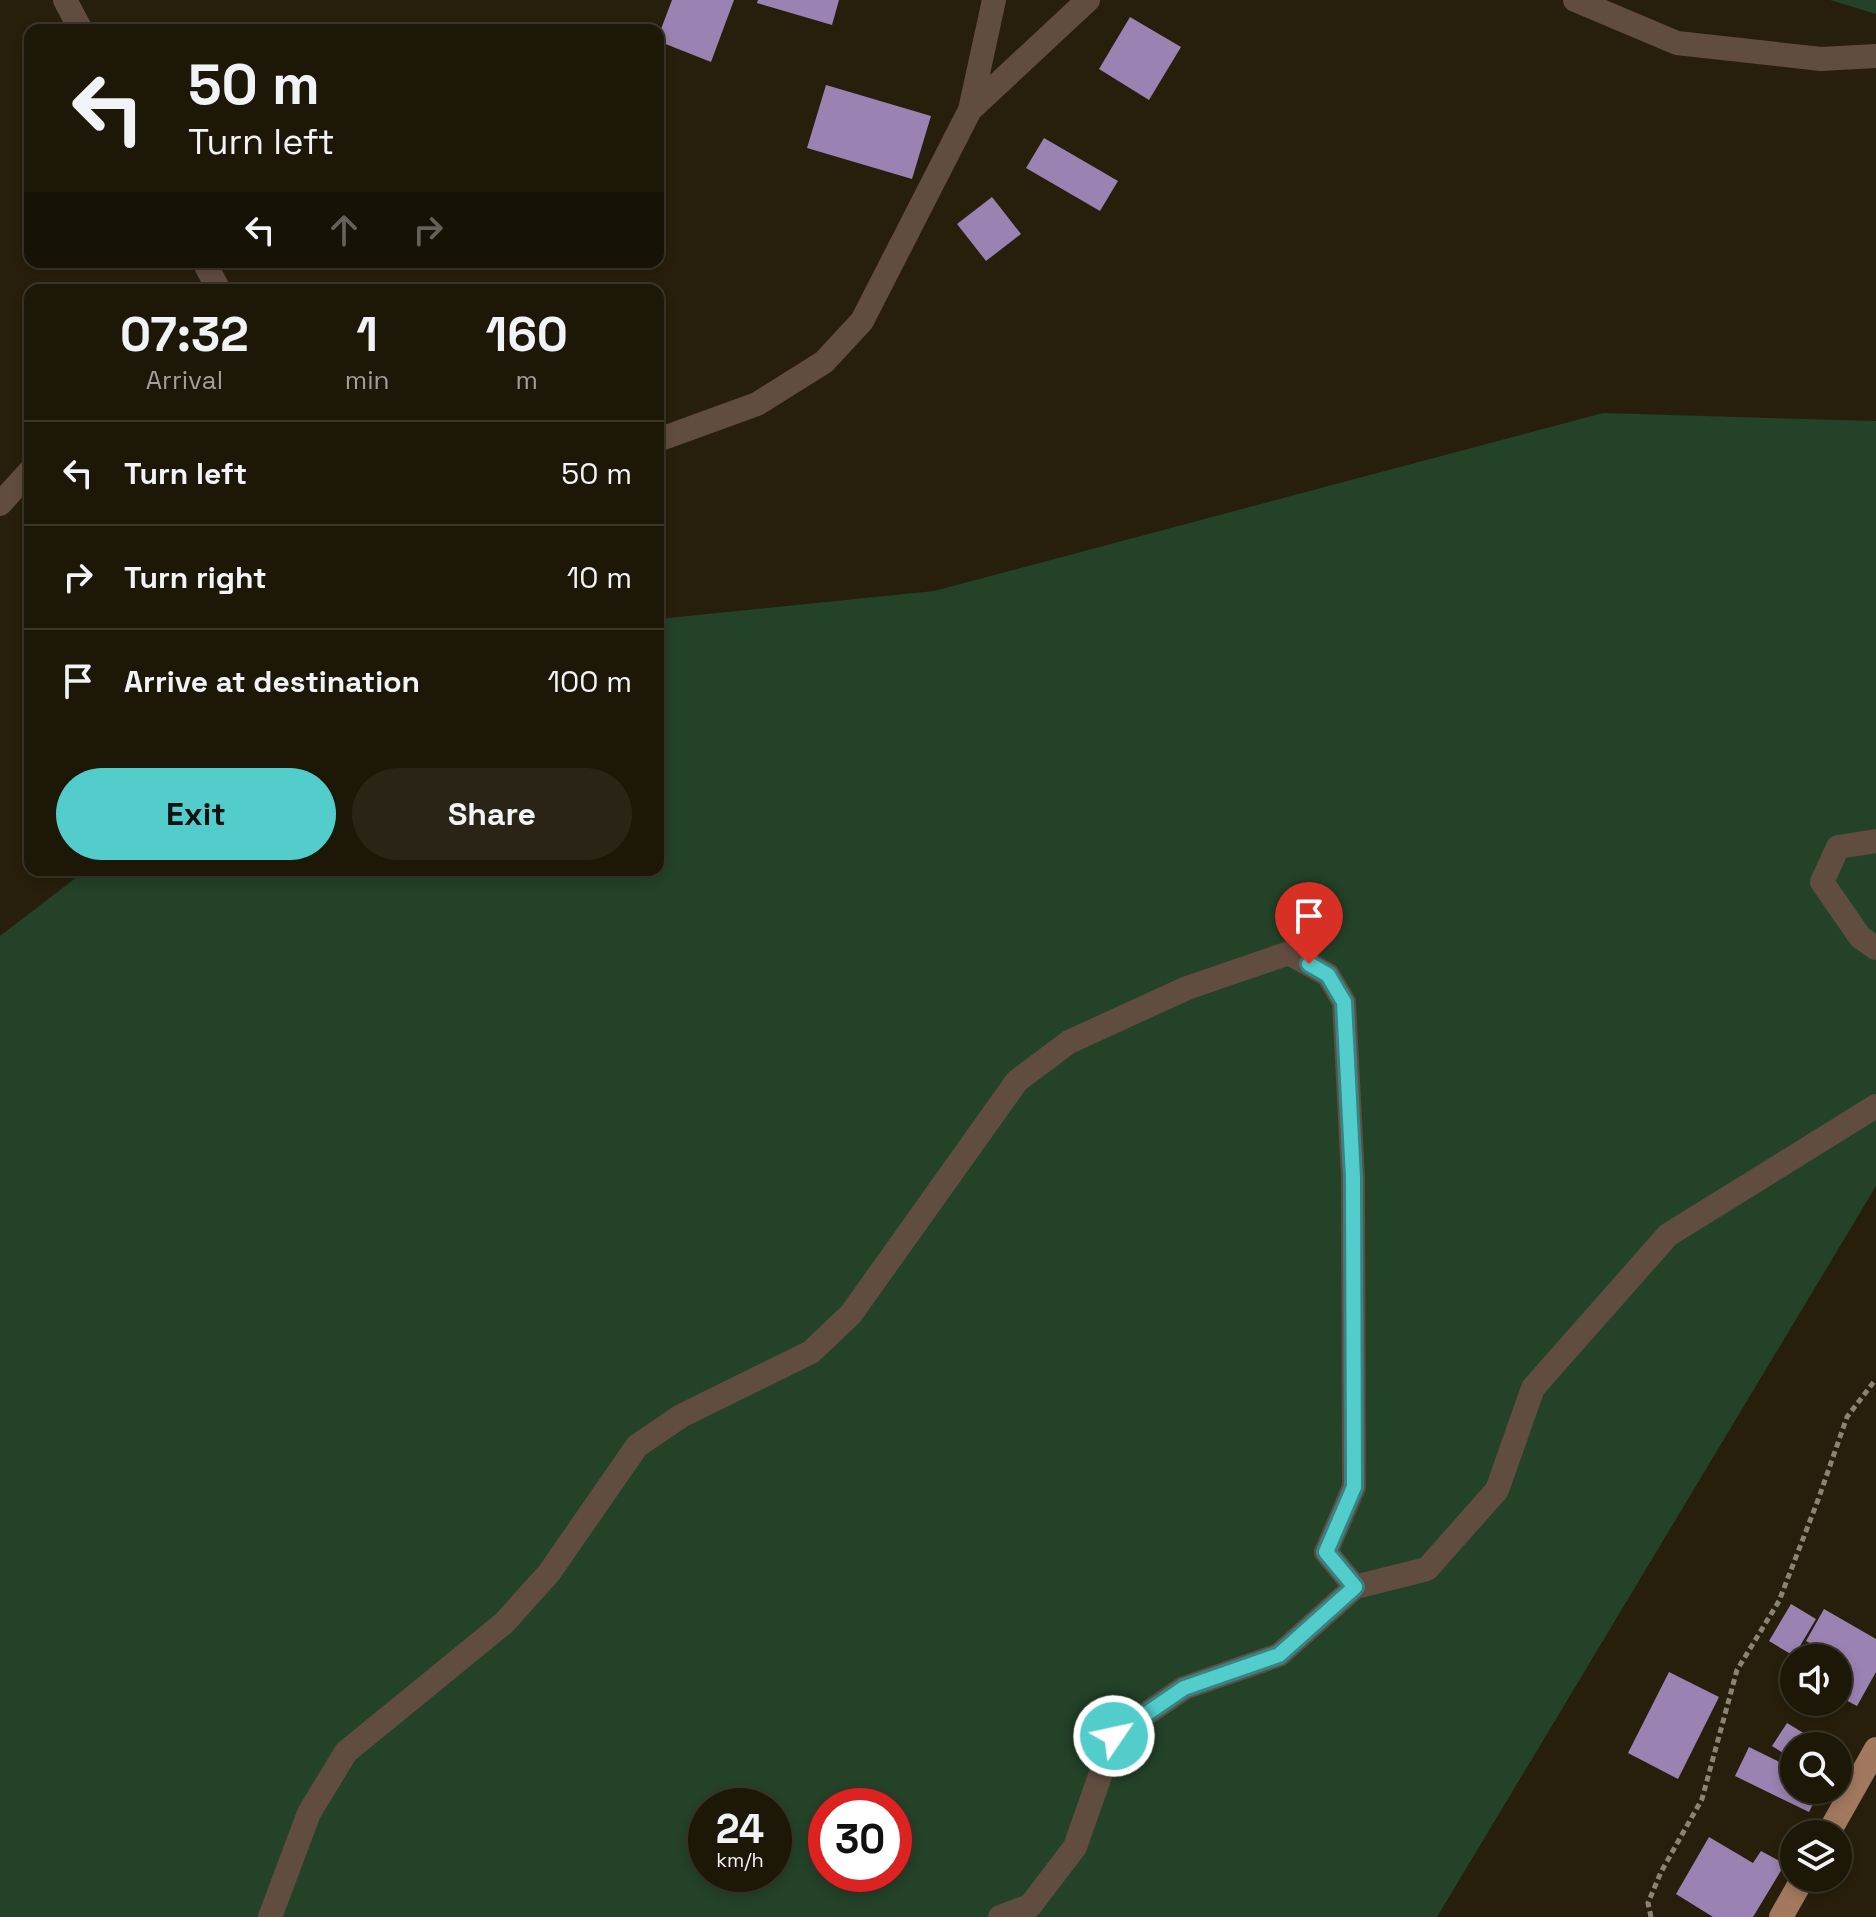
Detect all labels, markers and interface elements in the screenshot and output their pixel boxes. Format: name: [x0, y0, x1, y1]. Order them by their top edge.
text: 50 m: [188, 49, 320, 120]
icon: left: [56, 56, 160, 160]
text: Turn left: [188, 119, 335, 165]
icon: left: [238, 208, 282, 252]
icon: ahead: [322, 208, 366, 252]
icon: right: [406, 208, 450, 252]
text: 07:32: [120, 304, 249, 365]
text: 1: [356, 304, 378, 365]
text: 160: [485, 304, 568, 365]
text: Arrival: [146, 363, 223, 397]
text: min: [345, 363, 389, 397]
text: m: [516, 363, 538, 397]
icon: left: [56, 451, 100, 495]
text: Turn left: [124, 454, 247, 493]
text: 50 m: [561, 454, 632, 493]
icon: right: [56, 555, 100, 599]
text: Turn right: [124, 558, 267, 597]
text: 10 m: [567, 558, 632, 597]
icon: arrive: [56, 659, 100, 703]
text: Arrive at destination: [124, 662, 420, 701]
text: 100 m: [547, 662, 632, 701]
button: Exit: [56, 768, 336, 860]
button: Share: [352, 768, 632, 860]
pin: [1275, 882, 1343, 964]
icon: arrive: [1287, 894, 1331, 938]
map controls: [1780, 1644, 1852, 1892]
button: sound: [1780, 1644, 1852, 1716]
position arrow: [1072, 1694, 1156, 1778]
button: search: [1780, 1732, 1852, 1804]
speed limit sign: 30: [808, 1788, 912, 1892]
text: 24: [716, 1804, 764, 1855]
button: layers: [1780, 1820, 1852, 1892]
text: km/h: [716, 1847, 764, 1873]

